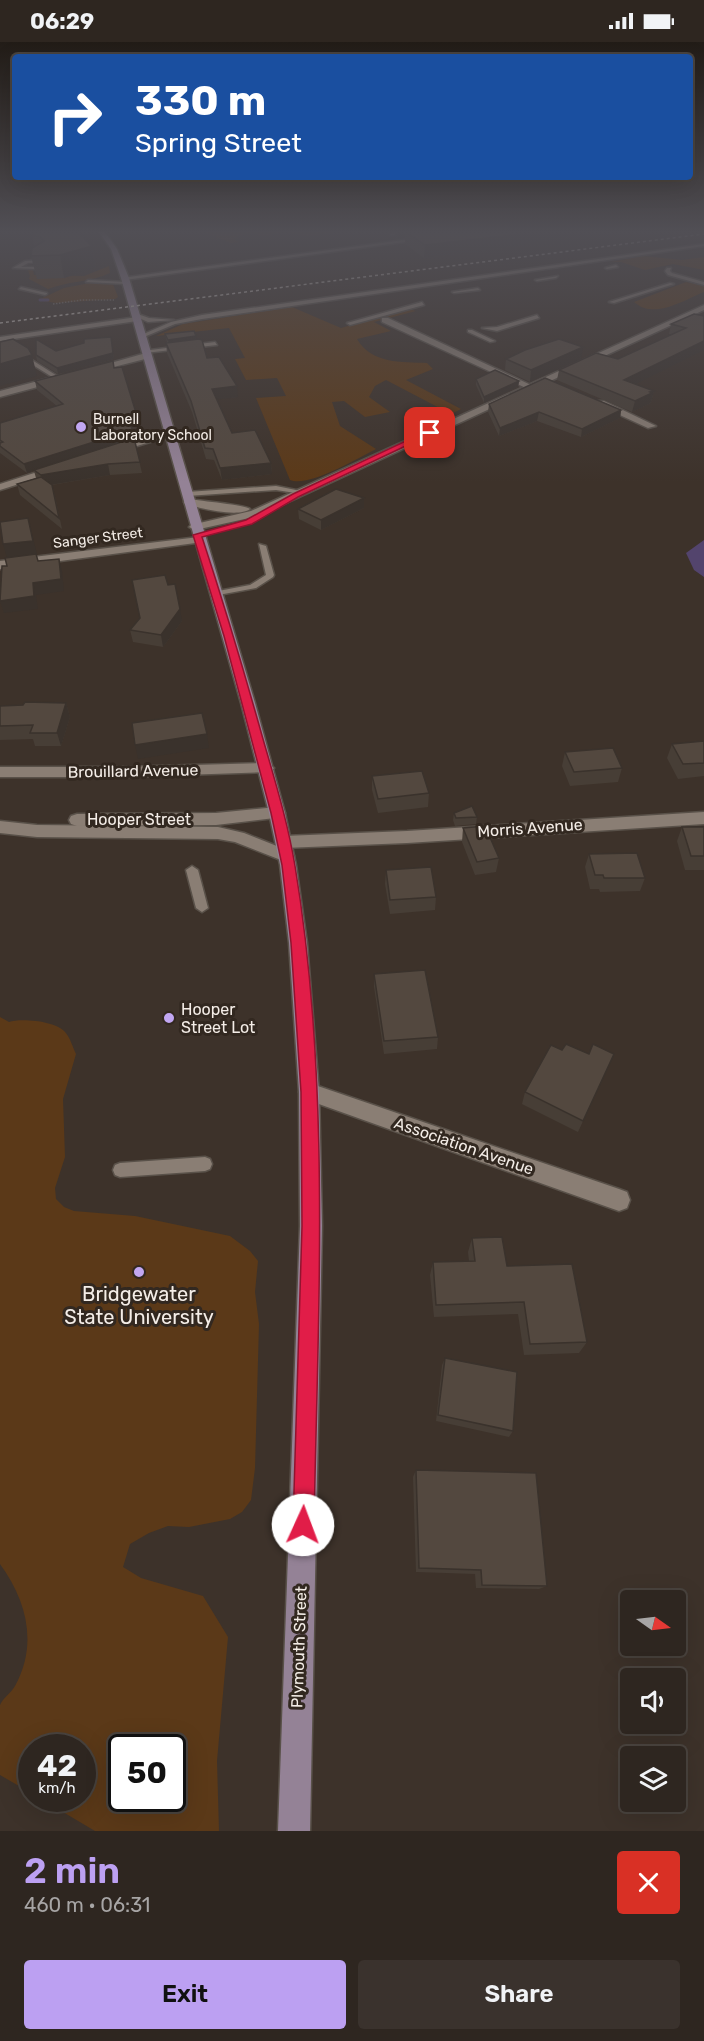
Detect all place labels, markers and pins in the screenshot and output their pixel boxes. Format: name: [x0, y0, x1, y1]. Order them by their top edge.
pin: [404, 407, 455, 458]
place label: Burnell Laboratory School: [93, 411, 212, 444]
marker: Burnell Laboratory School: [74, 420, 88, 434]
place label: Hooper Street Lot: [181, 1000, 255, 1037]
marker: Hooper Street Lot: [162, 1011, 176, 1025]
marker: Bridgewater State University: [132, 1265, 146, 1279]
place label: Bridgewater State University: [64, 1282, 214, 1329]

